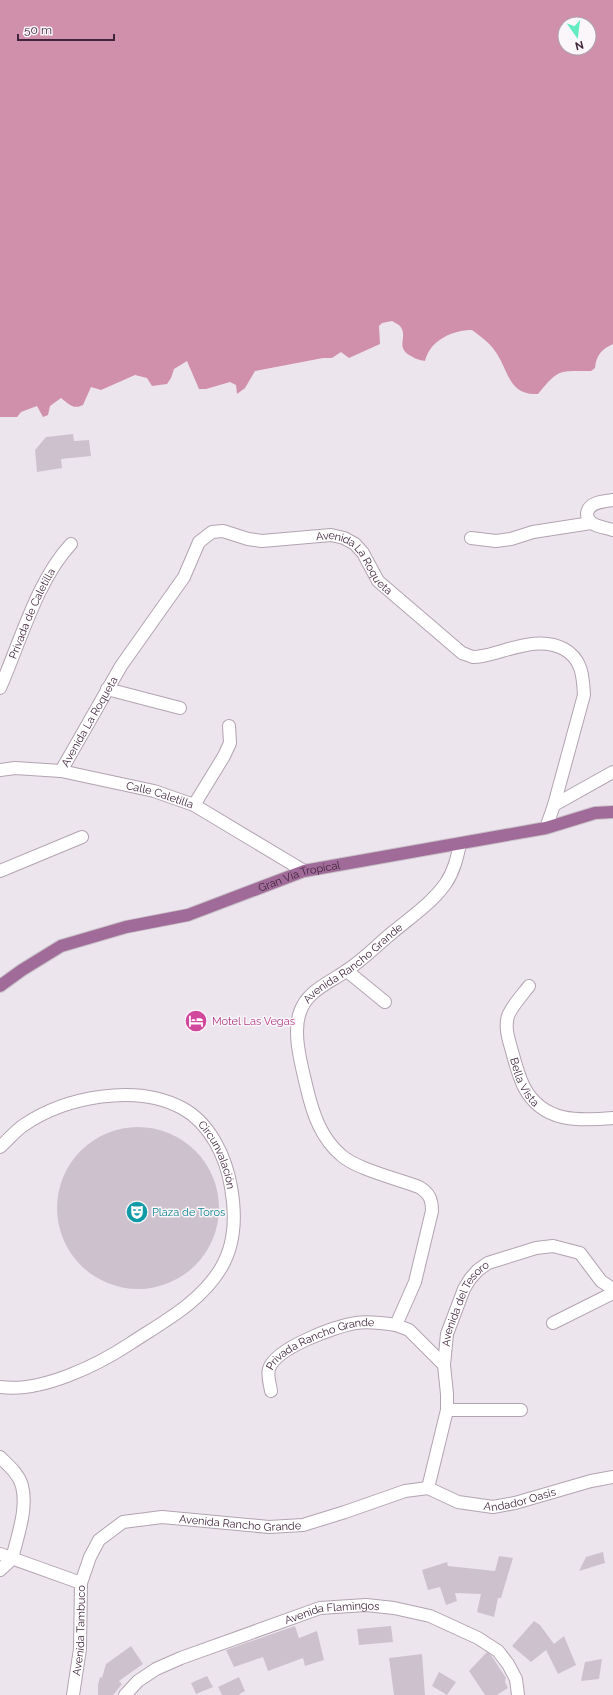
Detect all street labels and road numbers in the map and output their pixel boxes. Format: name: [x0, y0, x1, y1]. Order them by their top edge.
street label: Avenida La Roqueta: [315, 528, 395, 597]
street label: Privada de Caletilla: [6, 566, 58, 661]
street label: Avenida La Roqueta: [58, 674, 120, 769]
street label: Calle Caletilla: [125, 779, 195, 811]
street label: Gran Vía Tropical: [256, 858, 341, 894]
street label: Avenida Rancho Grande: [300, 920, 405, 1006]
street label: Bella Vista: [507, 1056, 542, 1109]
street label: Circunvalación: [196, 1118, 238, 1190]
street label: Avenida del Tesoro: [439, 1258, 492, 1347]
street label: Privada Rancho Grande: [263, 1316, 375, 1372]
street label: Andador Oasis: [483, 1485, 557, 1514]
street label: Avenida Rancho Grande: [178, 1512, 302, 1534]
street label: Avenida Tambuco: [70, 1585, 87, 1677]
street label: Avenida Flamingos: [283, 1598, 380, 1627]

